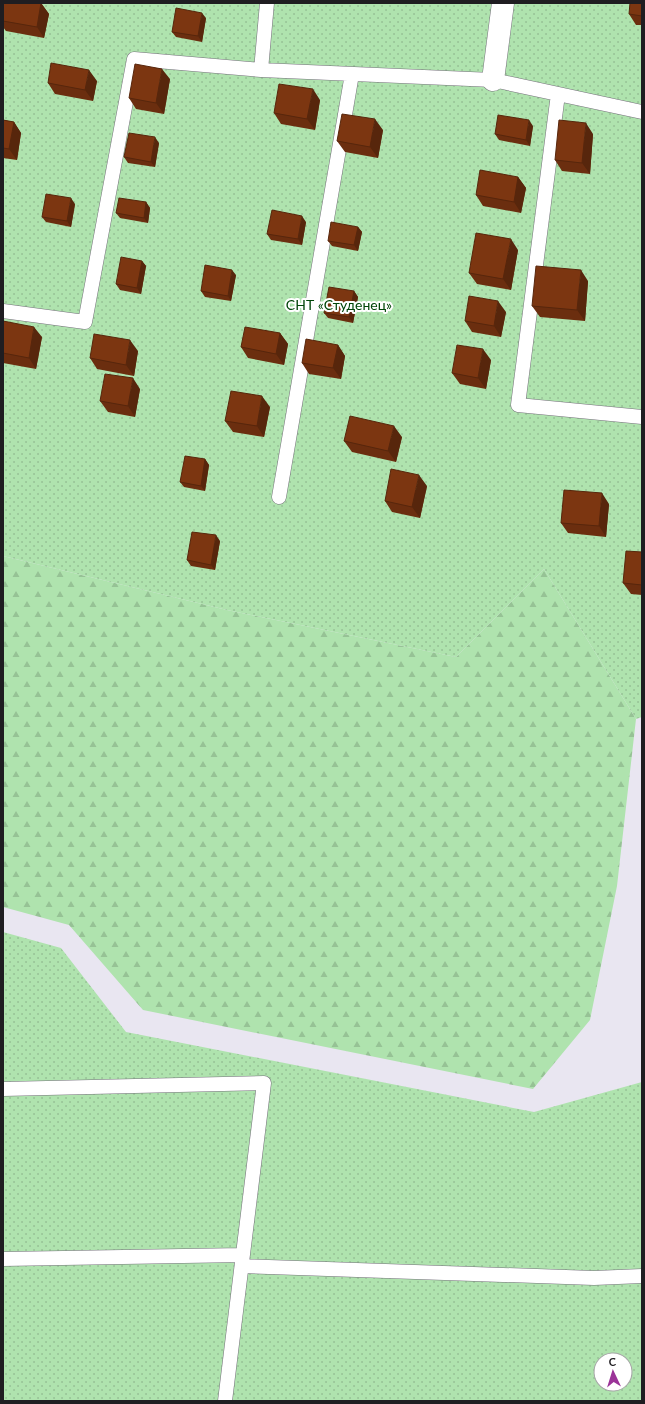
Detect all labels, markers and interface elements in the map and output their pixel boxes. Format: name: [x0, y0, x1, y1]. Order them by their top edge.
park label: СНТ «Студенец»: [286, 296, 392, 313]
north arrow: [593, 1352, 633, 1392]
text: С: [608, 1355, 617, 1368]

